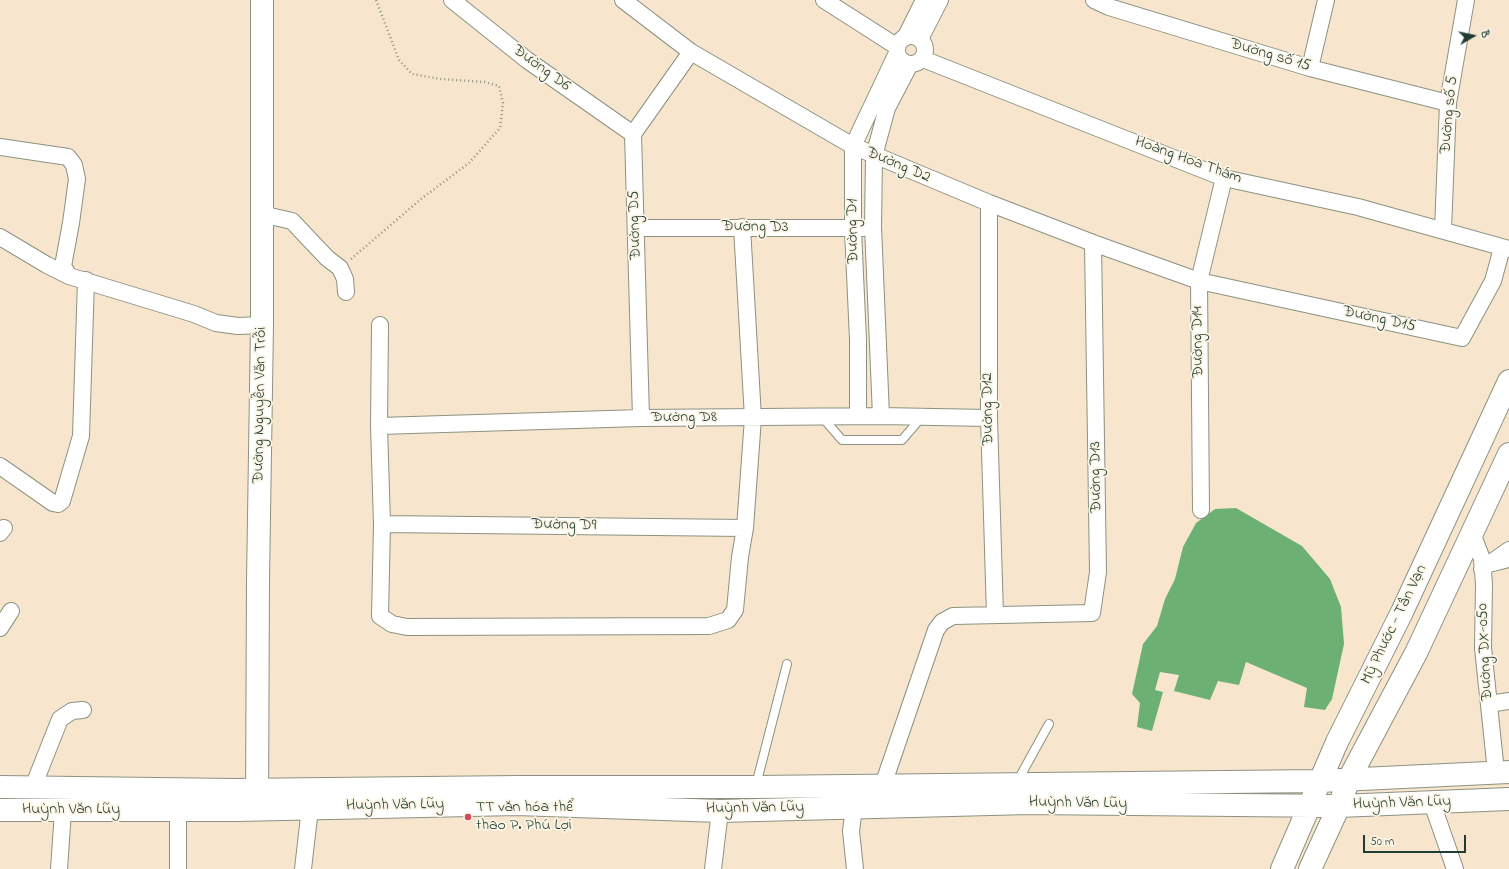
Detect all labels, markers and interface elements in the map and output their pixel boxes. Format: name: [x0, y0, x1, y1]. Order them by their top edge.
north arrow: [1453, 16, 1493, 56]
text: B: [1476, 29, 1493, 39]
street label: Đường số 15: [1227, 35, 1313, 77]
street label: Đường D6: [508, 42, 574, 96]
street label: Đường số 5: [1437, 75, 1463, 155]
street label: Hoàng Hoa Thám: [1132, 133, 1244, 189]
street label: Đường D2: [863, 144, 933, 188]
street label: Đường D5: [625, 190, 647, 260]
street label: Đường D1: [844, 198, 864, 264]
street label: Đường D3: [722, 218, 788, 238]
street label: Đường D15: [1341, 303, 1417, 337]
street label: Đường D14: [1189, 306, 1209, 378]
street label: Đường Nguyễn Văn Trỗi: [250, 327, 272, 483]
street label: Đường D12: [979, 372, 999, 446]
street label: Đường D8: [651, 408, 717, 428]
street label: Đường D13: [1087, 441, 1107, 513]
street label: Đường D9: [531, 516, 597, 536]
street label: Mỹ Phước - Tân Vạn: [1358, 562, 1432, 688]
street label: Đường DX-050: [1474, 603, 1498, 701]
street label: Huỳnh Văn Lũy: [1353, 793, 1451, 815]
street label: Huỳnh Văn Lũy: [1029, 794, 1127, 814]
street label: Huỳnh Văn Lũy: [346, 796, 444, 816]
place label: TT văn hóa thể thao P. Phú Lợi: [476, 798, 573, 836]
street label: Huỳnh Văn Lũy: [706, 799, 804, 819]
street label: Huỳnh Văn Lũy: [22, 800, 120, 820]
marker: TT văn hóa thể thao P. Phú Lợi: [463, 812, 473, 822]
scale bar: [1365, 827, 1468, 853]
text: 50 m: [1370, 833, 1394, 851]

